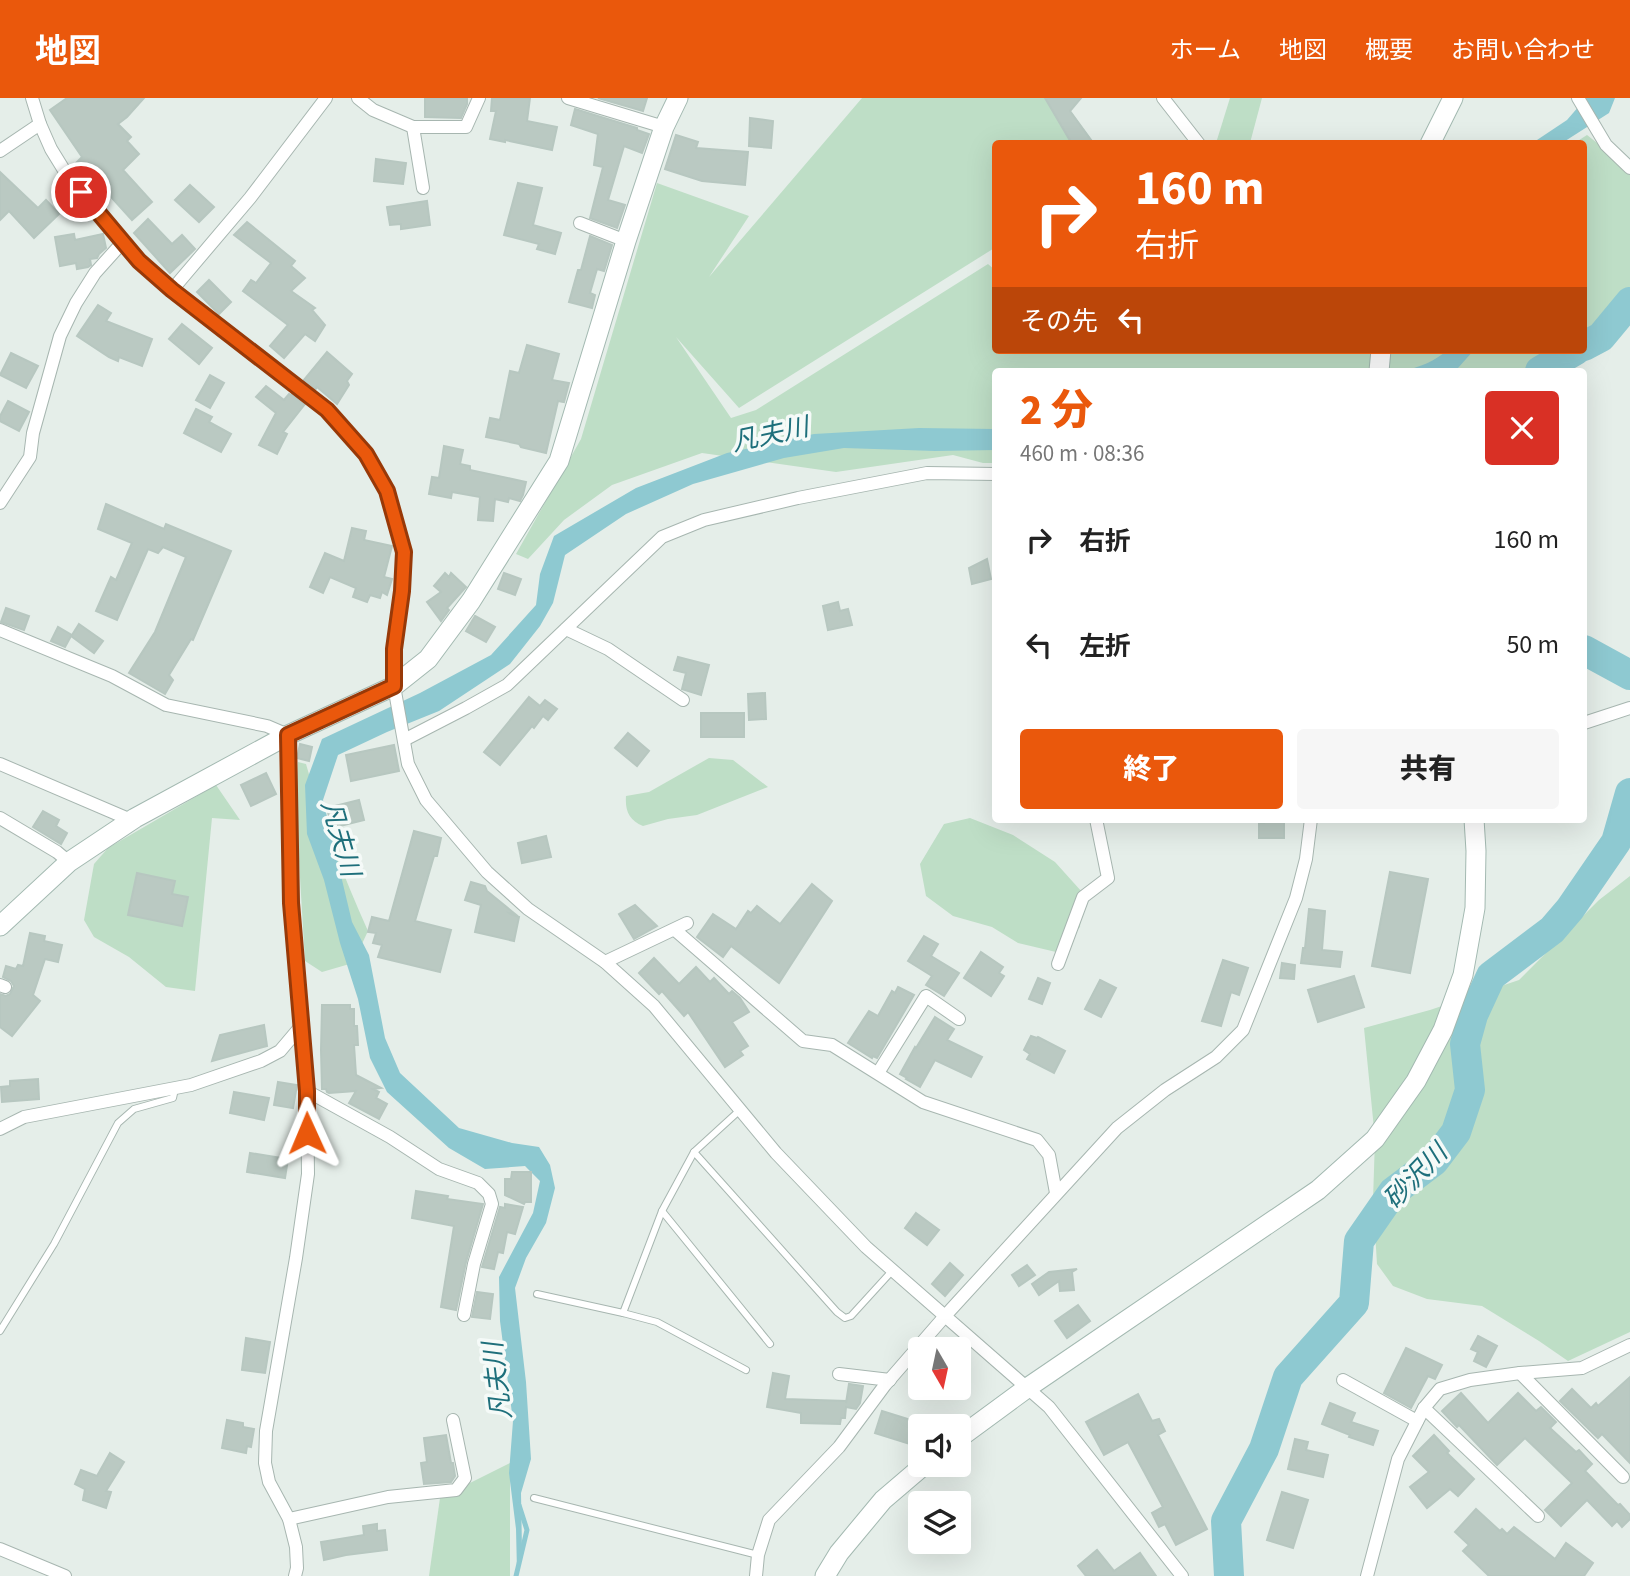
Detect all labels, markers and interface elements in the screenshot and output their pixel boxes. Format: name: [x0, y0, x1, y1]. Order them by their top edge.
text: 地図: [35, 28, 101, 75]
text: ホーム: [1170, 33, 1241, 68]
text: 地図: [1279, 33, 1327, 68]
text: 概要: [1365, 33, 1413, 68]
text: お問い合わせ: [1451, 33, 1595, 68]
text: 160 m: [1135, 154, 1264, 224]
pin: [51, 162, 111, 222]
icon: right: [1020, 168, 1111, 259]
icon: arrive: [62, 173, 100, 211]
text: 右折: [1135, 223, 1199, 269]
icon: left: [1112, 301, 1150, 339]
text: その先: [1020, 303, 1098, 340]
text: 2 分: [1020, 381, 1093, 441]
button: close: [1485, 391, 1559, 465]
water label: 凡夫川: [728, 408, 815, 461]
text: 460 m · 08:36: [1020, 437, 1144, 470]
icon: right: [1020, 521, 1058, 559]
text: 160 m: [1493, 521, 1559, 558]
text: 右折: [1079, 523, 1131, 560]
icon: left: [1020, 626, 1058, 664]
text: 50 m: [1506, 626, 1559, 663]
text: 左折: [1079, 628, 1131, 665]
button: 終了: [1020, 729, 1283, 809]
button: 共有: [1297, 729, 1559, 809]
water label: 凡夫川: [312, 796, 370, 884]
position arrow: [270, 1096, 344, 1170]
water label: 砂沢川: [1375, 1133, 1458, 1217]
water label: 凡夫川: [474, 1337, 521, 1422]
north arrow: [908, 1337, 971, 1400]
map controls: [908, 1337, 971, 1554]
button: sound: [908, 1414, 971, 1477]
button: layers: [908, 1491, 971, 1554]

